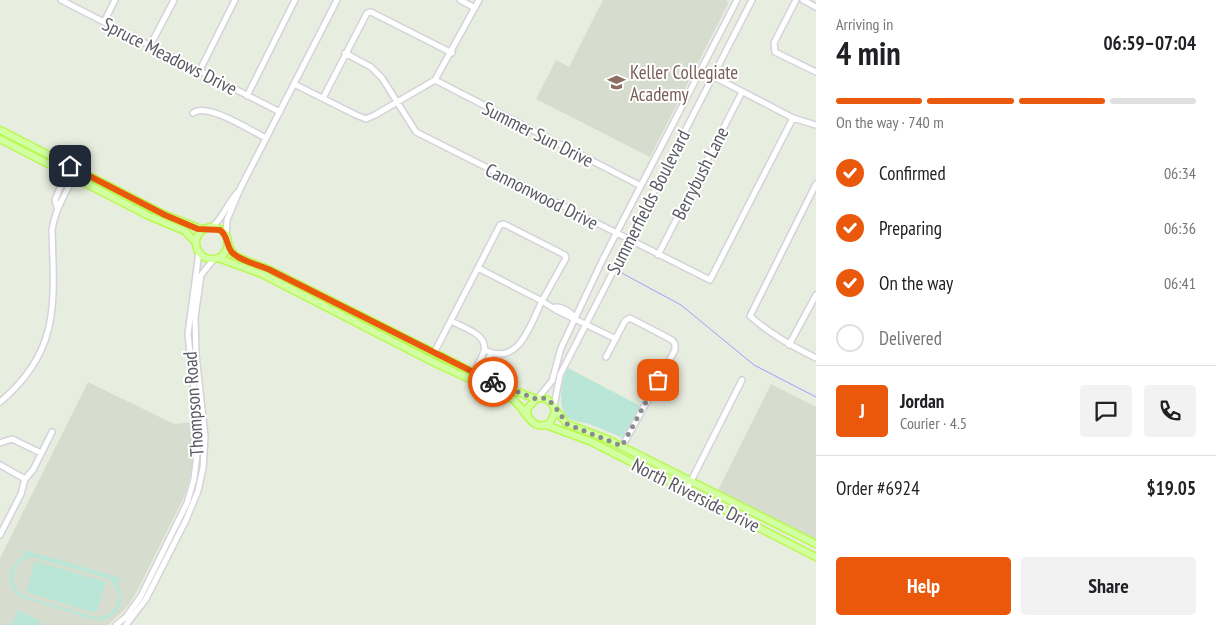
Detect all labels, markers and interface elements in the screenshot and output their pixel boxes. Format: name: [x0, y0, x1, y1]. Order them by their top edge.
street label: Spruce Meadows Drive: [99, 12, 242, 100]
text: Arriving in: [836, 14, 893, 34]
text: 06:59–07:04: [1103, 31, 1196, 55]
text: 4 min: [836, 32, 901, 74]
place label: Keller Collegiate Academy: [630, 60, 738, 106]
school or university icon: Keller Collegiate Academy: [606, 73, 626, 93]
street label: Summer Sun Drive: [478, 96, 598, 172]
text: On the way · 740 m: [836, 112, 944, 132]
street label: Berrybush Lane: [666, 122, 734, 223]
street label: Summerfields Boulevard: [601, 126, 695, 278]
pin: [49, 145, 91, 187]
icon: home: [56, 152, 84, 180]
street label: Cannonwood Drive: [482, 157, 603, 235]
icon: check: [836, 159, 864, 187]
text: Confirmed: [879, 161, 946, 185]
text: 06:34: [1164, 163, 1196, 183]
icon: check: [836, 214, 864, 242]
text: Preparing: [879, 216, 942, 240]
text: 06:36: [1164, 218, 1196, 238]
icon: check: [836, 269, 864, 297]
text: On the way: [879, 271, 953, 295]
text: 06:41: [1164, 273, 1196, 293]
text: Delivered: [879, 326, 942, 350]
street label: Thompson Road: [177, 351, 209, 457]
courier: [468, 357, 518, 407]
pin: [637, 359, 679, 401]
icon: bag: [644, 366, 672, 394]
icon: bike: [479, 368, 507, 396]
button: chat: [1080, 385, 1132, 437]
button: phone: [1144, 385, 1196, 437]
text: Jordan: [900, 389, 944, 413]
text: J: [859, 399, 865, 423]
text: Courier · 4.5: [900, 413, 967, 433]
street label: North Riverside Drive: [628, 452, 764, 538]
text: Order #6924: [836, 476, 920, 500]
text: $19.05: [1147, 476, 1196, 500]
button: Help: [836, 557, 1011, 615]
button: Share: [1021, 557, 1196, 615]

